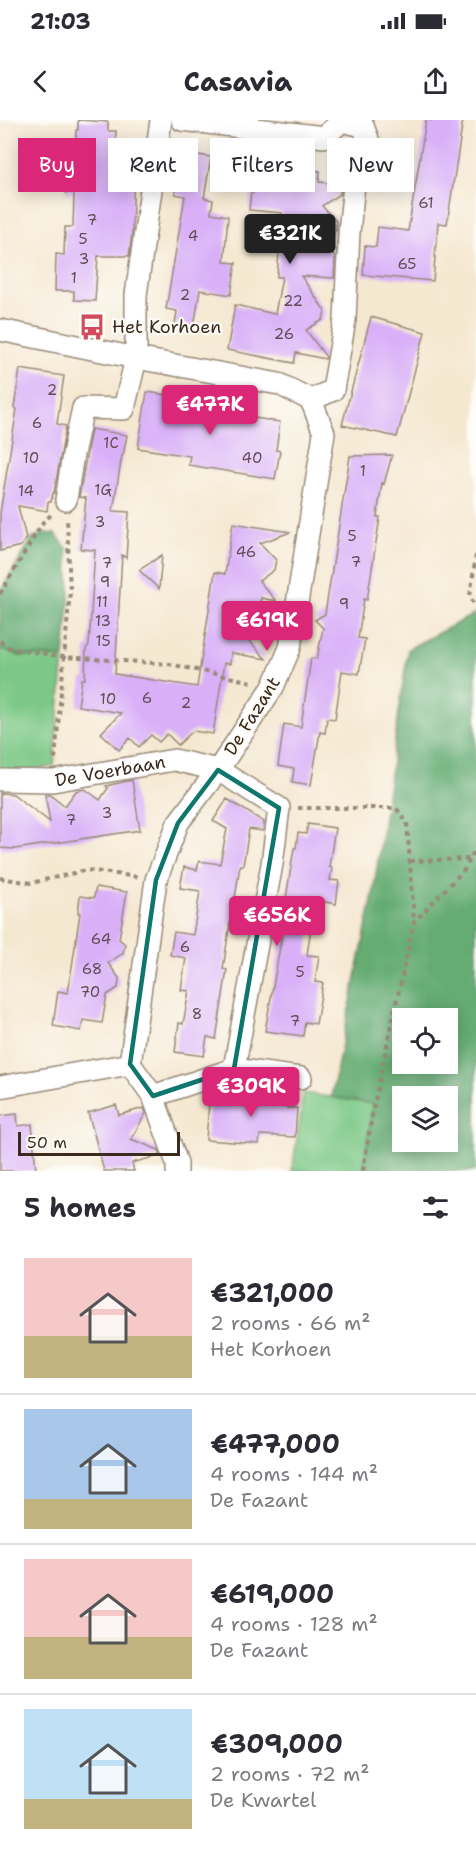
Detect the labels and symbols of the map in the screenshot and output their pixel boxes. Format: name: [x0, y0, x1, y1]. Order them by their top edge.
house number: 61: [418, 193, 434, 213]
house number: 7: [87, 210, 97, 230]
pin: €321K: [248, 214, 332, 265]
house number: 4: [188, 226, 198, 246]
house number: 5: [78, 229, 88, 249]
house number: 3: [79, 249, 89, 269]
house number: 65: [397, 254, 417, 274]
house number: 1: [71, 268, 77, 288]
house number: 2: [180, 285, 190, 305]
house number: 22: [283, 291, 303, 311]
bus stop icon: Het Korhoen: [77, 312, 107, 342]
place label: Het Korhoen: [112, 315, 221, 339]
house number: 26: [274, 324, 294, 344]
house number: 2: [47, 380, 57, 400]
pin: €477K: [168, 385, 252, 436]
house number: 6: [32, 413, 42, 433]
house number: 1C: [103, 433, 119, 453]
house number: 10: [23, 448, 39, 468]
house number: 40: [242, 448, 262, 468]
house number: 1: [360, 461, 366, 481]
house number: 1G: [94, 480, 112, 500]
house number: 14: [18, 481, 34, 501]
house number: 3: [95, 512, 105, 532]
house number: 5: [347, 526, 357, 546]
house number: 46: [236, 542, 256, 562]
house number: 7: [351, 552, 361, 572]
house number: 7: [102, 553, 112, 573]
house number: 9: [100, 572, 110, 592]
house number: 11: [96, 592, 108, 612]
house number: 9: [339, 594, 349, 614]
pin: €619K: [225, 601, 309, 652]
house number: 13: [95, 611, 111, 631]
house number: 15: [95, 631, 111, 651]
street label: De Fazant: [218, 672, 286, 760]
house number: 6: [142, 688, 152, 708]
house number: 10: [100, 689, 116, 709]
house number: 2: [181, 693, 191, 713]
street label: De Voerbaan: [53, 750, 167, 792]
house number: 3: [102, 803, 112, 823]
house number: 7: [66, 810, 76, 830]
pin: €656K: [235, 896, 319, 947]
house number: 64: [91, 929, 111, 949]
house number: 6: [180, 937, 190, 957]
house number: 68: [82, 959, 102, 979]
house number: 5: [295, 962, 305, 982]
house number: 70: [80, 982, 100, 1002]
house number: 8: [192, 1004, 202, 1024]
house number: 7: [290, 1011, 300, 1031]
pin: €309K: [209, 1067, 293, 1118]
scale bar: [18, 1129, 180, 1156]

